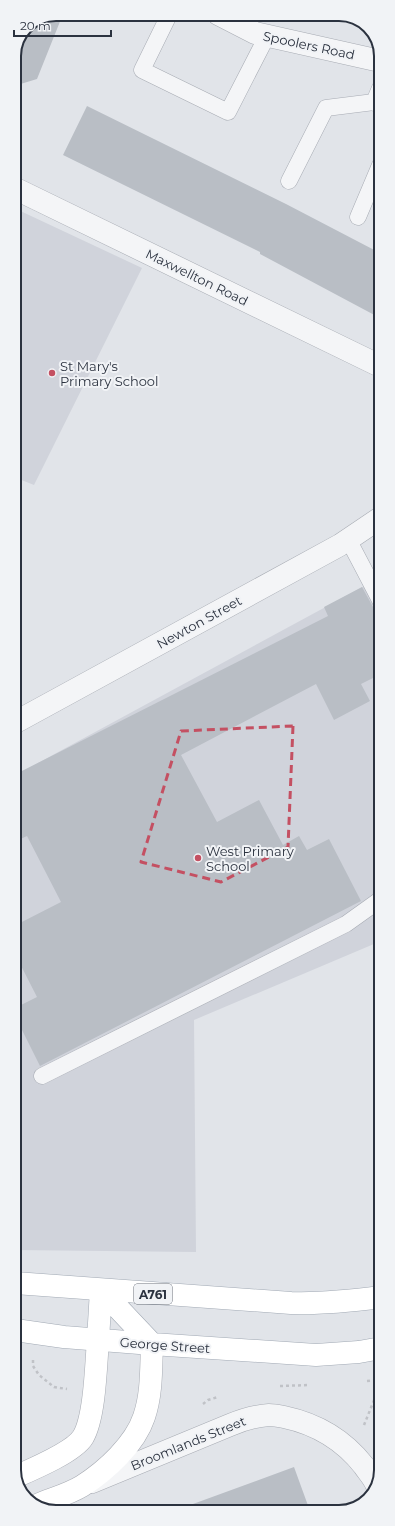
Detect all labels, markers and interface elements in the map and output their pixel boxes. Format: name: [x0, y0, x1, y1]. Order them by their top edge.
scale bar: [14, 12, 111, 38]
text: 20 m: [20, 18, 51, 33]
street label: Spoolers Road: [262, 27, 356, 63]
street label: Maxwellton Road: [143, 245, 251, 309]
place label: St Mary's Primary School: [60, 358, 159, 389]
marker: St Mary's Primary School: [47, 368, 57, 378]
street label: Newton Street: [154, 592, 244, 652]
place label: West Primary School: [206, 843, 295, 874]
marker: West Primary School: [193, 853, 203, 863]
road number: A761: [134, 1284, 172, 1304]
street label: George Street: [119, 1334, 211, 1356]
street label: Broomlands Street: [128, 1413, 248, 1473]

